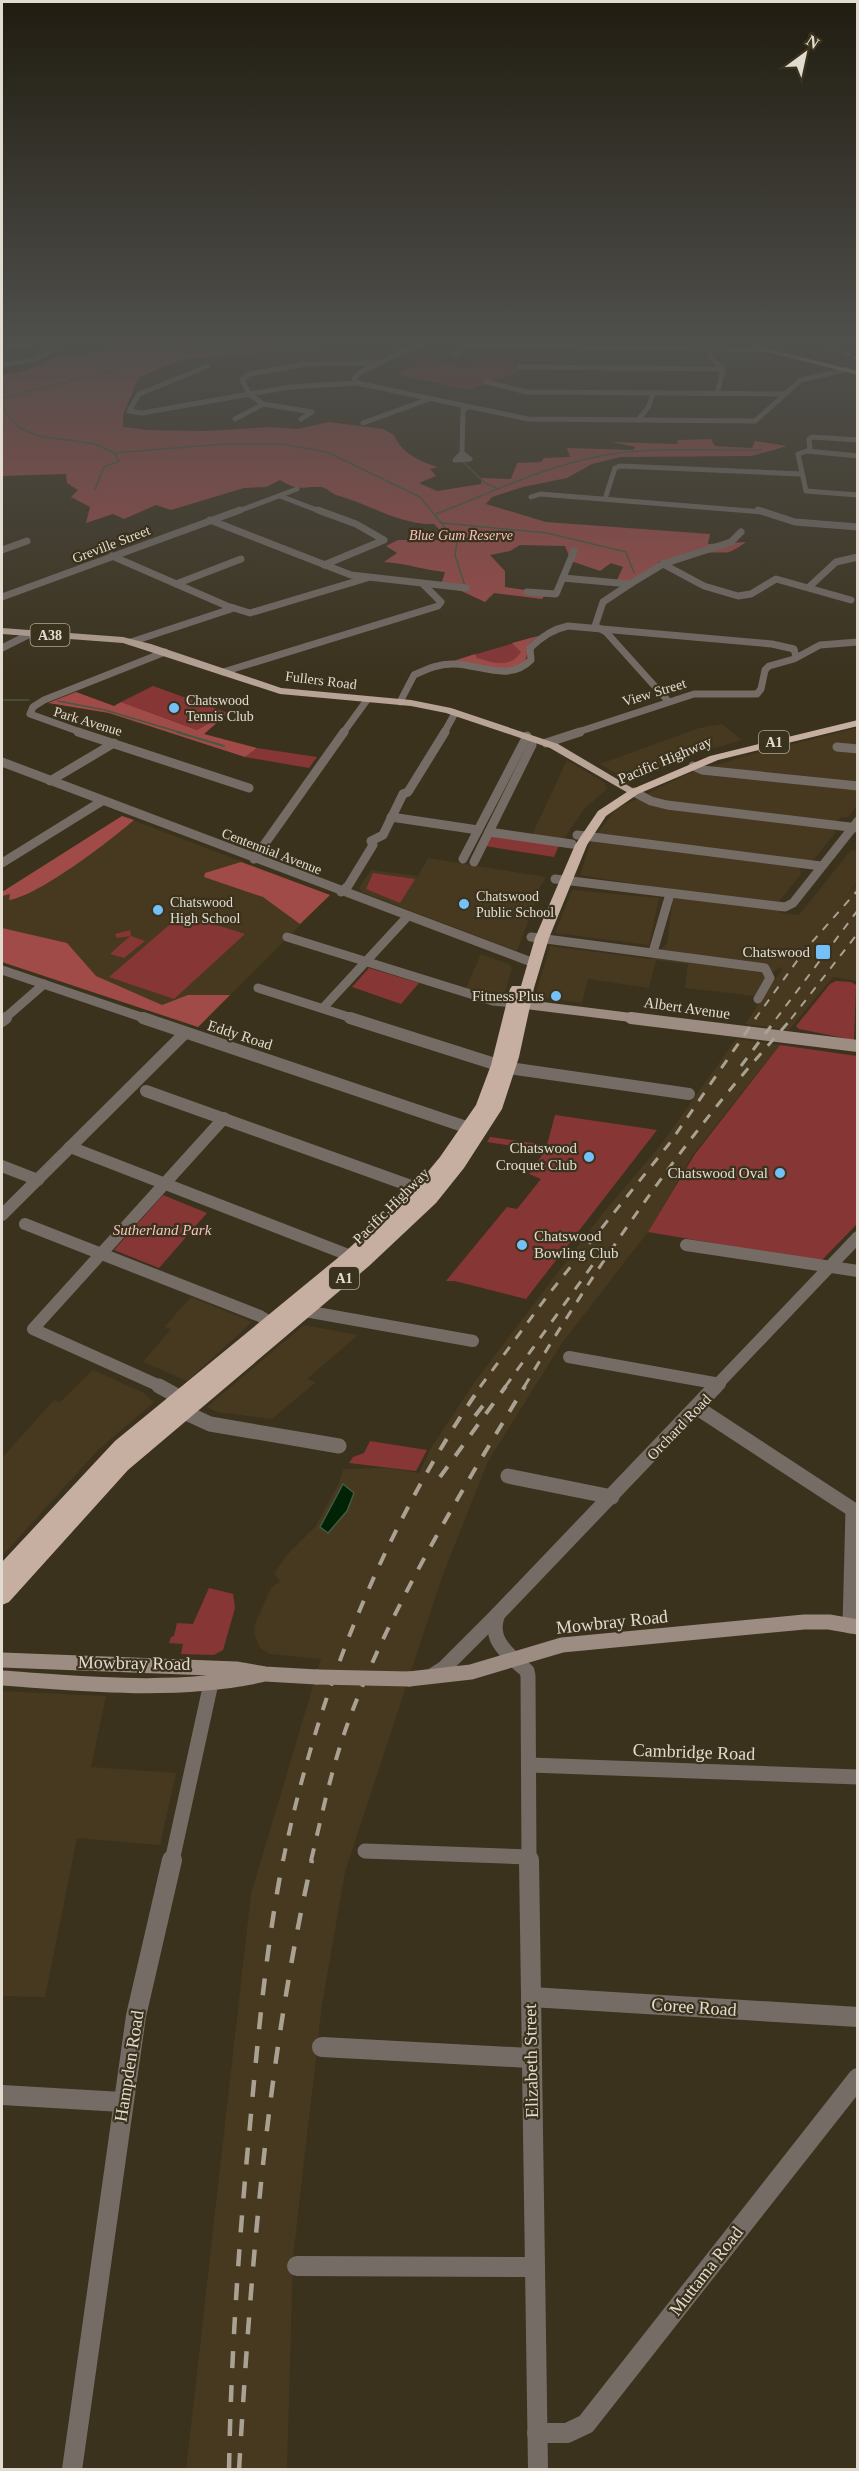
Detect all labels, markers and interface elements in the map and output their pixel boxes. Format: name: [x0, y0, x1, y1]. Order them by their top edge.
north arrow: [775, 24, 835, 84]
text: N: [803, 32, 823, 52]
street label: Greville Street: [70, 523, 152, 566]
park label: Blue Gum Reserve: [409, 528, 513, 543]
road number: A38: [31, 624, 70, 646]
street label: Fullers Road: [284, 669, 358, 692]
street label: View Street: [621, 676, 688, 709]
place label: Chatswood Tennis Club: [186, 693, 254, 724]
marker: Chatswood Tennis Club: [167, 701, 181, 715]
street label: Park Avenue: [52, 704, 124, 739]
road number: A1: [759, 731, 789, 753]
street label: Pacific Highway: [616, 733, 715, 787]
street label: Centennial Avenue: [220, 825, 324, 877]
place label: Chatswood Public School: [476, 889, 554, 920]
place label: Chatswood High School: [170, 895, 241, 926]
marker: Chatswood Public School: [457, 897, 471, 911]
marker: Chatswood High School: [151, 903, 165, 917]
marker: Chatswood: [814, 943, 832, 961]
place label: Chatswood: [743, 944, 811, 960]
place label: Fitness Plus: [472, 988, 544, 1004]
marker: Fitness Plus: [549, 989, 563, 1003]
street label: Albert Avenue: [643, 994, 731, 1022]
street label: Eddy Road: [206, 1017, 275, 1053]
place label: Chatswood Croquet Club: [496, 1140, 578, 1173]
marker: Chatswood Croquet Club: [582, 1150, 596, 1164]
street label: Pacific Highway: [350, 1164, 433, 1247]
place label: Chatswood Oval: [668, 1165, 768, 1181]
marker: Chatswood Oval: [773, 1166, 787, 1180]
park label: Sutherland Park: [113, 1222, 212, 1238]
place label: Chatswood Bowling Club: [534, 1228, 619, 1261]
marker: Chatswood Bowling Club: [515, 1238, 529, 1252]
road number: A1: [329, 1267, 359, 1289]
street label: Orchard Road: [644, 1391, 714, 1463]
street label: Mowbray Road: [555, 1606, 669, 1638]
street label: Mowbray Road: [78, 1652, 190, 1674]
street label: Cambridge Road: [632, 1740, 756, 1764]
street label: Coree Road: [651, 1994, 737, 2020]
street label: Elizabeth Street: [520, 2004, 542, 2118]
street label: Hampden Road: [110, 2009, 148, 2123]
street label: Muttama Road: [665, 2222, 747, 2320]

